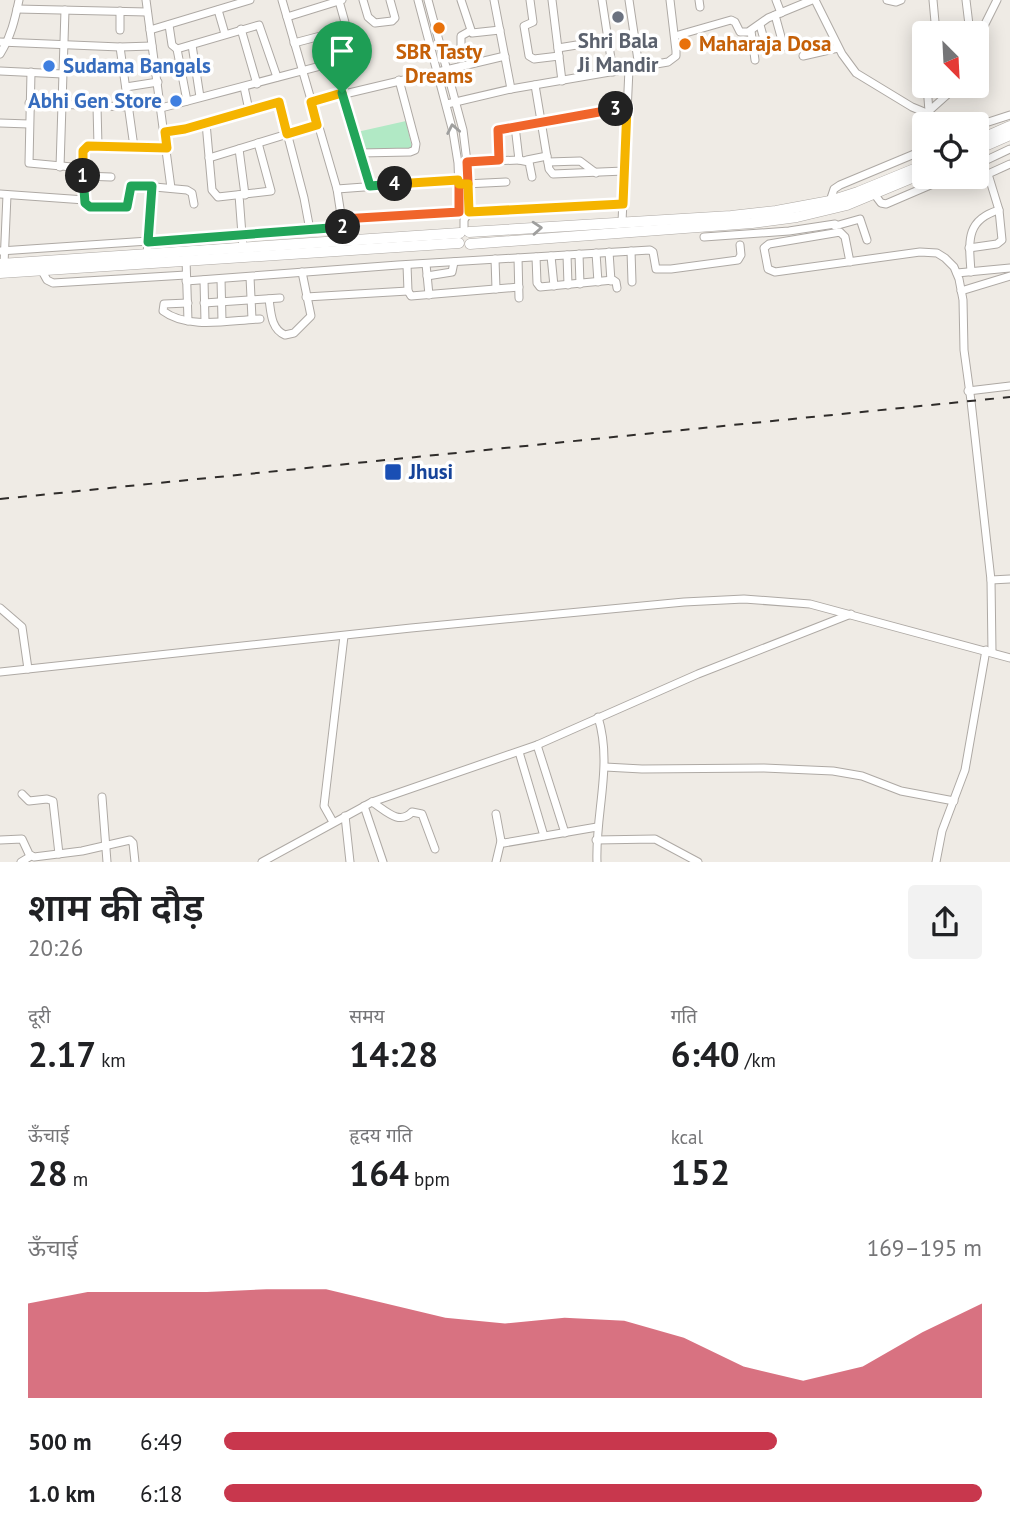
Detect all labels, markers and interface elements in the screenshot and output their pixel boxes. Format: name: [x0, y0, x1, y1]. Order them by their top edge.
marker: Shri Bala Ji Mandir: [610, 9, 626, 25]
marker: SBR Tasty Dreams: [431, 20, 447, 36]
pin: [312, 21, 372, 93]
north arrow: [912, 21, 989, 98]
map controls: [912, 21, 989, 189]
place label: Shri Bala Ji Mandir: [577, 27, 659, 78]
place label: Maharaja Dosa: [699, 30, 831, 57]
icon: arrive: [323, 32, 361, 70]
marker: Maharaja Dosa: [677, 36, 693, 52]
place label: SBR Tasty Dreams: [396, 38, 483, 89]
place label: Sudama Bangals: [63, 52, 211, 79]
marker: Sudama Bangals: [41, 58, 57, 74]
place label: Abhi Gen Store: [28, 87, 162, 114]
pin: 3: [598, 92, 634, 126]
marker: Abhi Gen Store: [168, 93, 184, 109]
text: 3: [610, 96, 621, 120]
button: locate: [912, 112, 989, 189]
one-way arrow: [446, 123, 461, 135]
pin: 1: [66, 158, 100, 194]
text: 1: [77, 163, 88, 187]
pin: 4: [378, 166, 412, 202]
text: 4: [389, 171, 400, 195]
pin: 2: [326, 210, 360, 244]
text: 2: [337, 214, 348, 238]
one-way arrow: [532, 221, 543, 236]
place label: Jhusi: [408, 458, 453, 485]
marker: Jhusi: [383, 462, 403, 482]
text: शाम की दौड़: [28, 882, 204, 931]
button: share: [908, 885, 982, 959]
text: 20:26: [28, 933, 83, 962]
text: दूरी: [28, 1004, 51, 1028]
text: समय: [349, 1004, 385, 1028]
text: गति: [671, 1004, 697, 1028]
text: 2.17: [28, 1031, 96, 1077]
text: 14:28: [349, 1031, 438, 1077]
text: 6:40: [671, 1031, 740, 1077]
text: km: [96, 1048, 126, 1072]
text: /km: [740, 1048, 776, 1072]
text: ऊँचाई: [28, 1123, 69, 1147]
text: हृदय गति: [349, 1123, 412, 1147]
text: kcal: [671, 1125, 703, 1149]
text: 152: [671, 1149, 730, 1195]
text: 28: [28, 1150, 68, 1196]
text: 164: [349, 1150, 409, 1196]
text: m: [68, 1167, 88, 1191]
text: bpm: [409, 1167, 450, 1191]
text: ऊँचाई: [28, 1233, 78, 1262]
text: 169–195 m: [867, 1233, 982, 1262]
text: 500 m: [28, 1427, 91, 1456]
text: 6:49: [140, 1427, 183, 1456]
text: 1.0 km: [28, 1479, 95, 1508]
text: 6:18: [140, 1479, 183, 1508]

